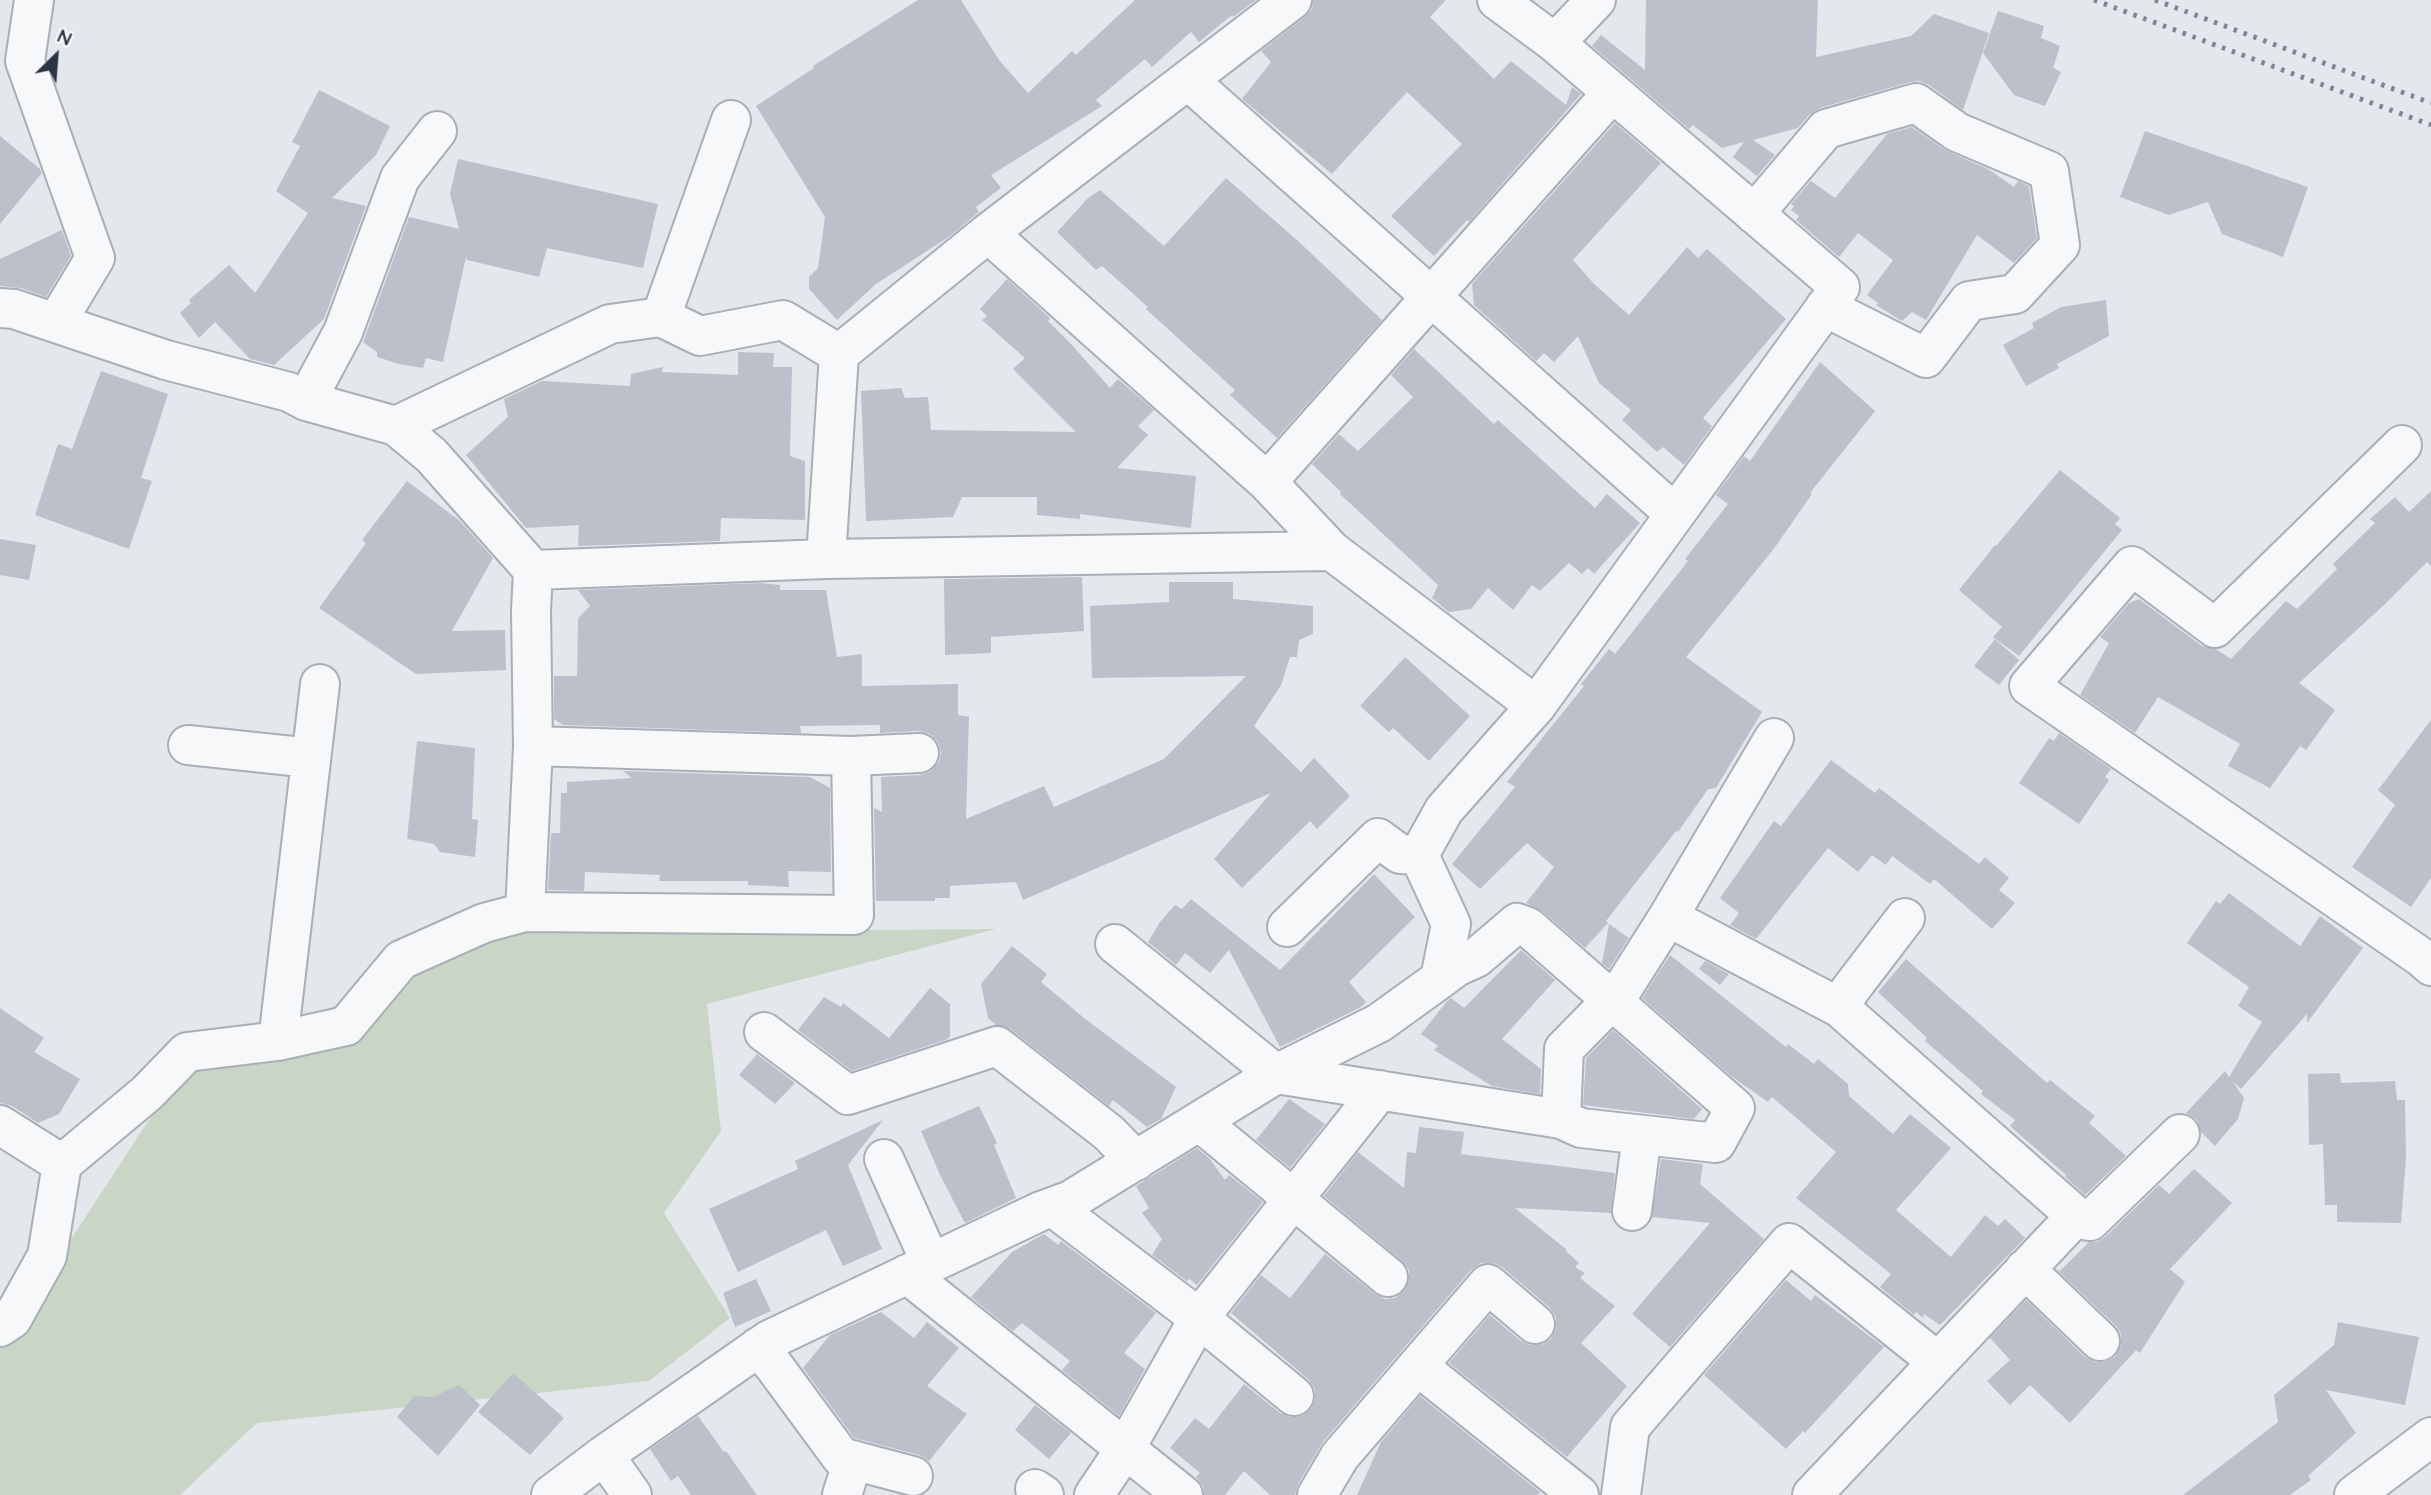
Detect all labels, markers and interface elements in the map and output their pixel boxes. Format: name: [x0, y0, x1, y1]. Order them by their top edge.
north arrow: [21, 21, 91, 91]
text: N: [53, 23, 76, 51]

